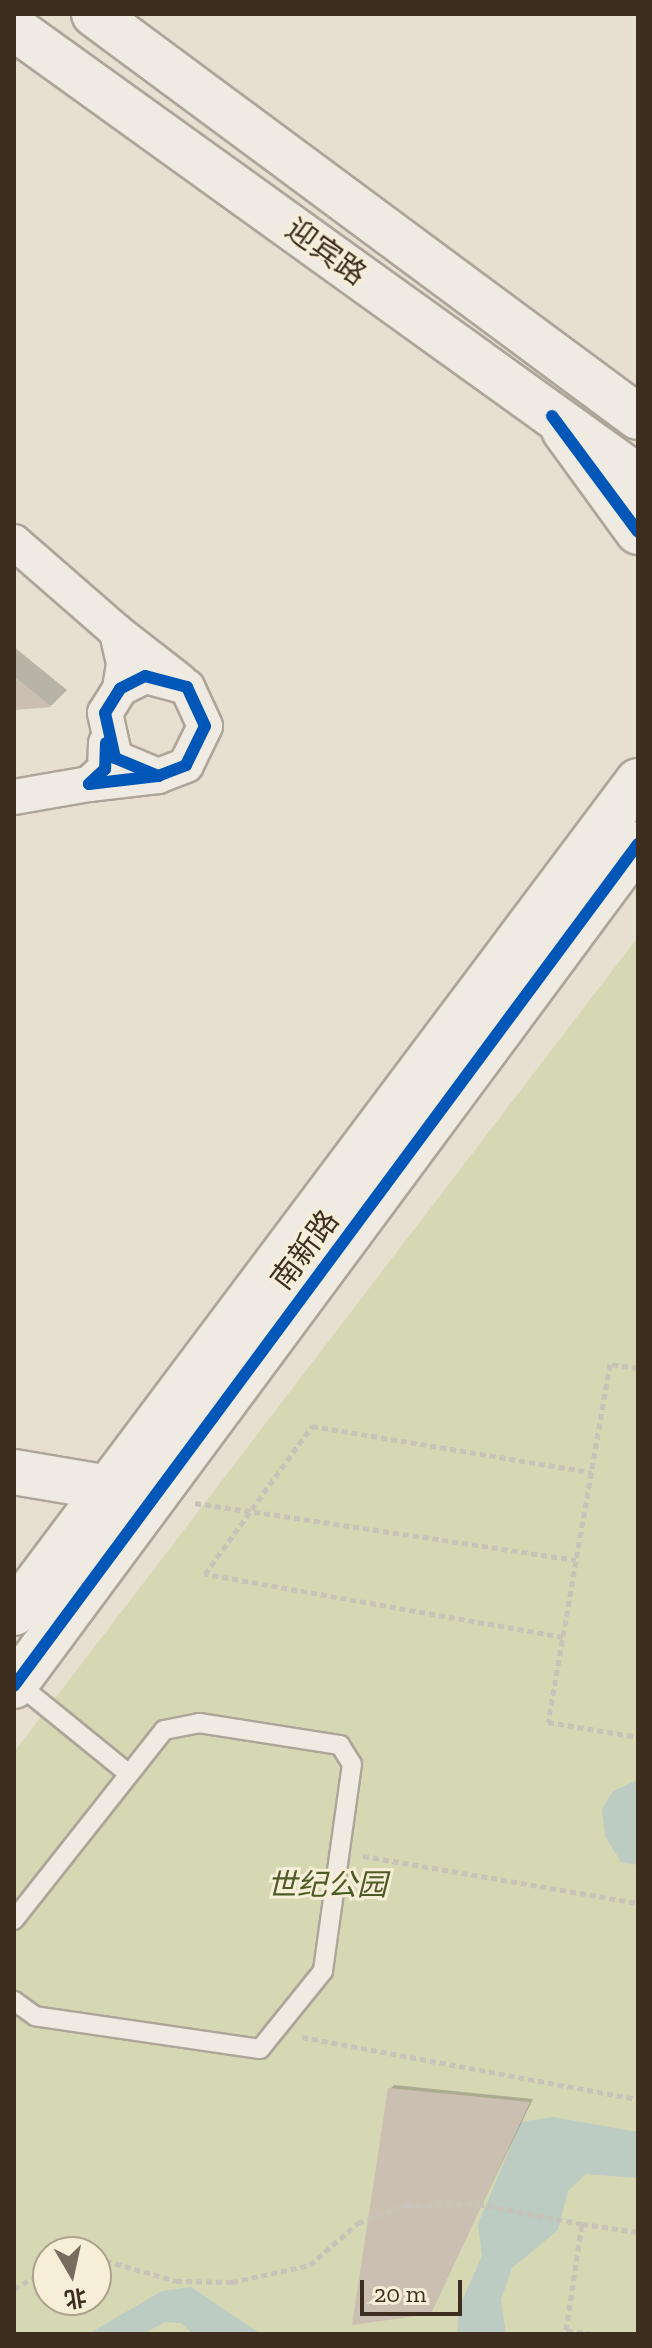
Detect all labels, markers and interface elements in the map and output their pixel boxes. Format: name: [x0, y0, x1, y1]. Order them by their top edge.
street label: 迎宾路: [279, 211, 373, 293]
street label: 南新路: [264, 1203, 346, 1297]
park label: 世纪公园: [267, 1867, 387, 1903]
north arrow: [32, 2236, 112, 2316]
scale bar: [364, 2264, 466, 2314]
text: 20 m: [374, 2279, 426, 2308]
text: 北: [63, 2283, 89, 2313]

